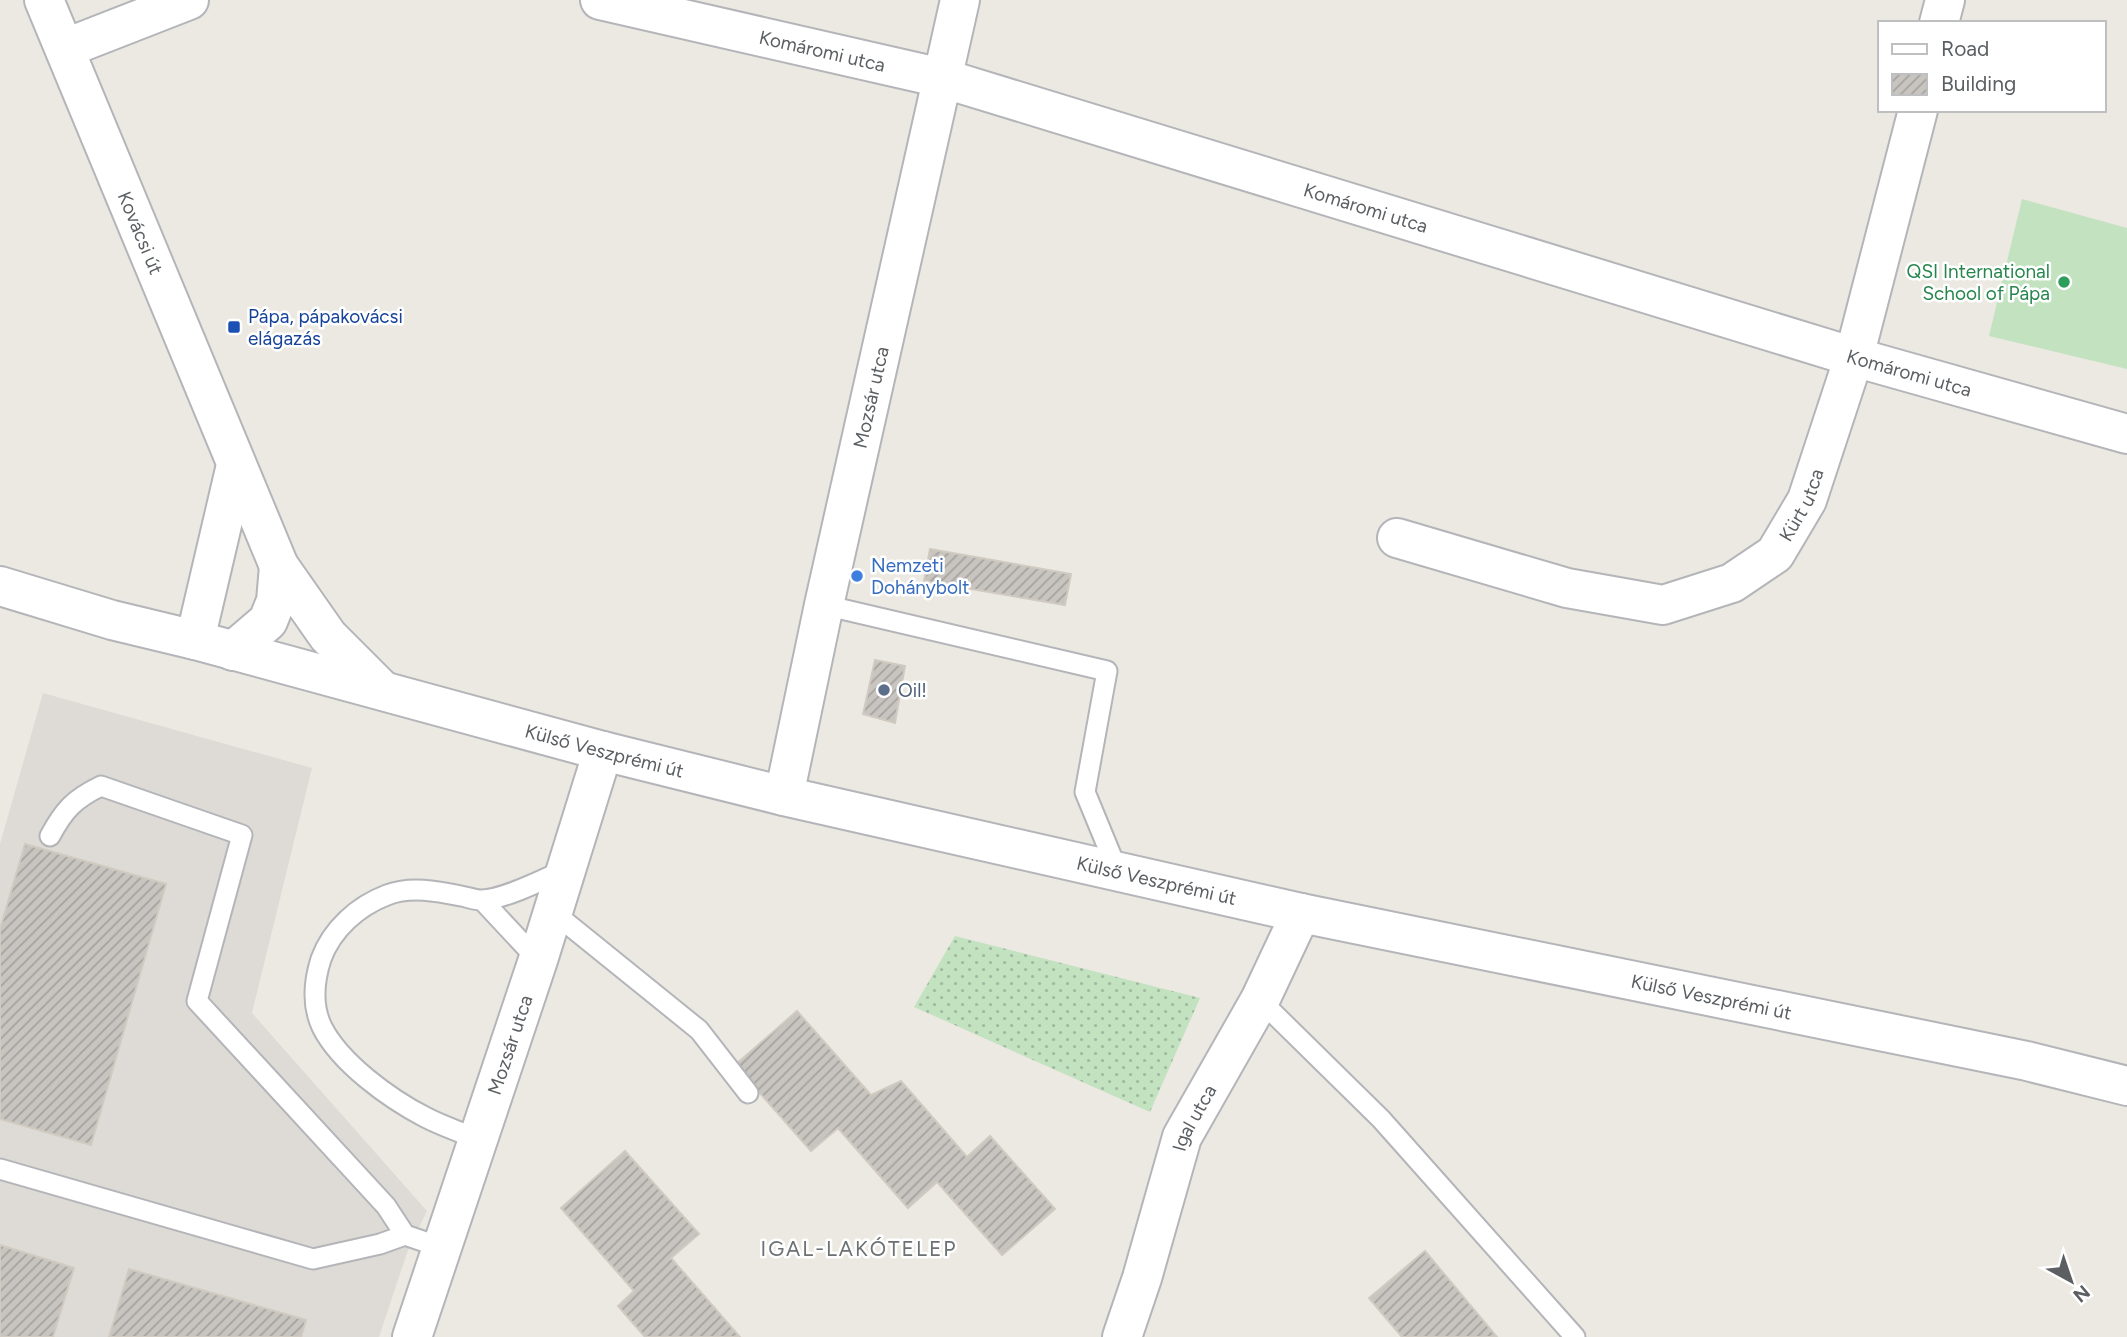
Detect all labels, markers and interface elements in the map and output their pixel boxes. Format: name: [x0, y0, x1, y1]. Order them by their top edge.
legend: [1878, 21, 2106, 112]
street label: Komáromi utca: [757, 25, 888, 76]
text: Road: [1941, 36, 1989, 61]
text: Building: [1941, 71, 2016, 96]
street label: Komáromi utca: [1301, 178, 1431, 237]
street label: Kovácsi út: [113, 188, 168, 278]
place label: QSI International School of Pápa: [1907, 260, 2050, 305]
marker: QSI International School of Pápa: [2056, 274, 2072, 290]
place label: Pápa, pápakovácsi elágazás: [248, 305, 403, 350]
marker: Pápa, pápakovácsi elágazás: [226, 319, 242, 335]
street label: Mozsár utca: [848, 344, 893, 451]
street label: Komáromi utca: [1844, 344, 1974, 401]
street label: Kürt utca: [1774, 466, 1828, 545]
place label: Nemzeti Dohánybolt: [871, 554, 969, 599]
marker: Nemzeti Dohánybolt: [849, 568, 865, 584]
place label: Oil!: [898, 679, 927, 702]
marker: Oil!: [876, 682, 892, 698]
street label: Külső Veszprémi út: [523, 719, 686, 782]
street label: Külső Veszprémi út: [1074, 851, 1239, 910]
street label: Külső Veszprémi út: [1629, 969, 1794, 1024]
street label: Mozsár utca: [482, 992, 537, 1098]
street label: Igal utca: [1167, 1081, 1221, 1154]
district label: IGAL-LAKÓTELEP: [761, 1236, 958, 1261]
north arrow: [2036, 1246, 2106, 1316]
text: N: [2069, 1280, 2095, 1307]

